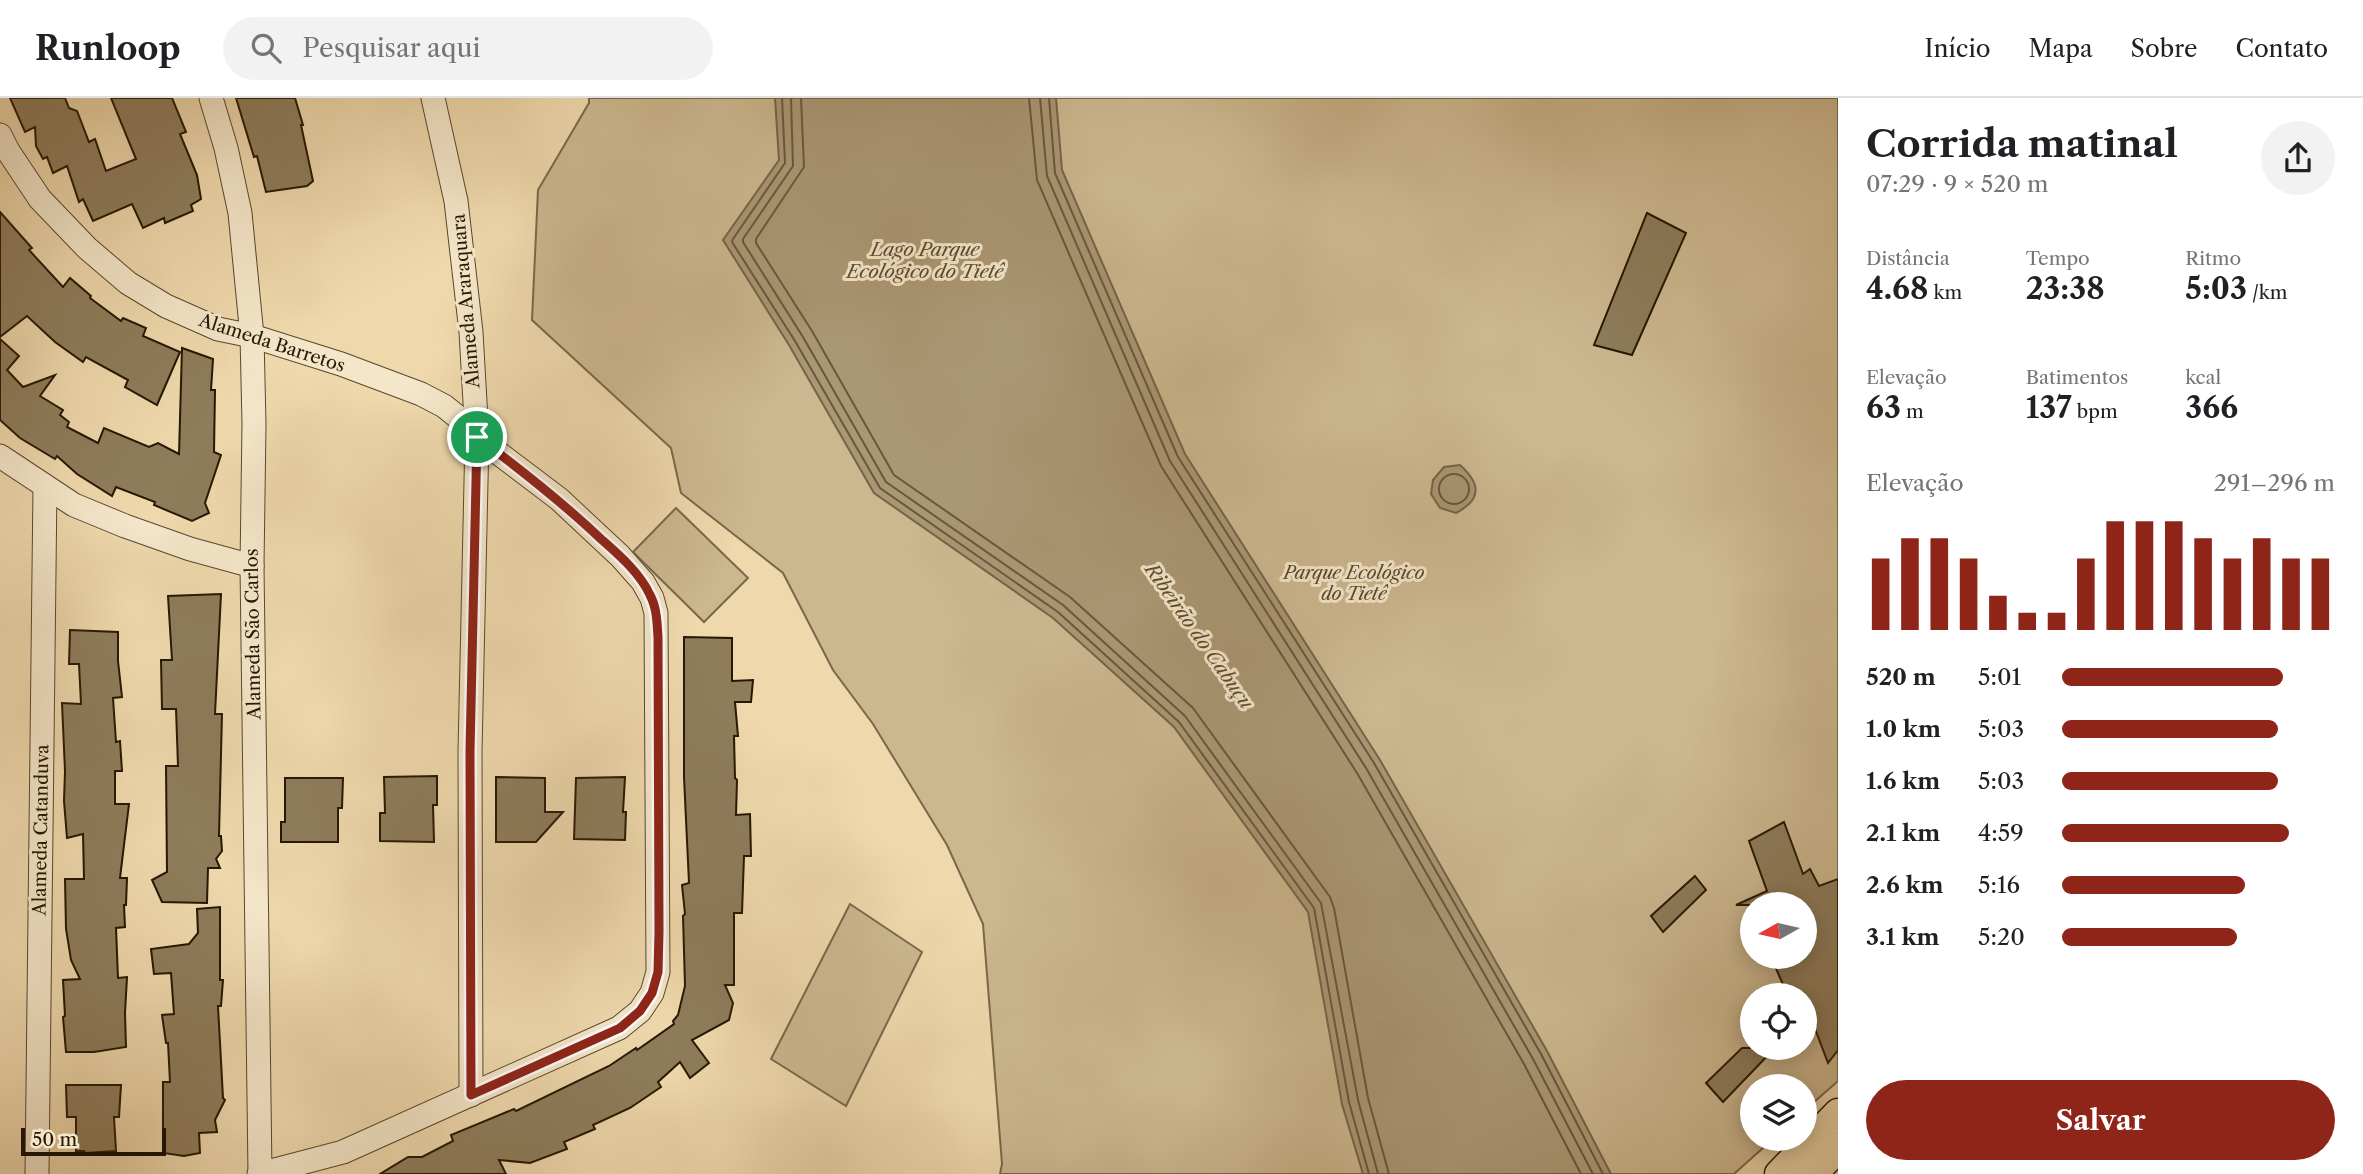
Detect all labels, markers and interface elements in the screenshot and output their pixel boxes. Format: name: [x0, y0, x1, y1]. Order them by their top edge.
search box: [223, 17, 713, 80]
text: Runloop: [35, 28, 181, 69]
icon: search: [247, 29, 285, 67]
text: Pesquisar aqui: [303, 32, 480, 64]
text: Início: [1924, 34, 1990, 63]
text: Mapa: [2028, 34, 2093, 63]
text: Sobre: [2131, 34, 2197, 63]
text: Contato: [2235, 34, 2328, 63]
text: Corrida matinal: [1866, 120, 2178, 167]
button: share: [2261, 121, 2335, 195]
text: 07:29 · 9 × 520 m: [1866, 170, 2049, 198]
street label: Alameda Araraquara: [447, 212, 485, 390]
water label: Lago Parque Ecológico do Tietê: [845, 238, 1005, 283]
text: Distância: [1866, 247, 1950, 270]
text: Tempo: [2026, 247, 2090, 270]
text: Ritmo: [2185, 247, 2241, 270]
text: 4.68: [1866, 270, 1928, 307]
text: 23:38: [2026, 270, 2105, 307]
text: 5:03: [2185, 270, 2247, 307]
text: km: [1928, 281, 1962, 304]
text: /km: [2247, 281, 2287, 304]
street label: Alameda Barretos: [195, 309, 348, 377]
text: Elevação: [1866, 366, 1947, 389]
text: Batimentos: [2026, 366, 2128, 389]
text: kcal: [2185, 366, 2221, 389]
text: 63: [1866, 389, 1901, 426]
text: 137: [2026, 389, 2072, 426]
text: 366: [2185, 389, 2238, 426]
text: m: [1901, 400, 1924, 423]
text: bpm: [2072, 400, 2118, 423]
pin: [447, 407, 507, 467]
icon: arrive: [458, 418, 496, 456]
text: Elevação: [1866, 469, 1964, 497]
text: 291–296 m: [2214, 469, 2335, 497]
street label: Alameda São Carlos: [241, 548, 266, 721]
water label: Ribeirão do Cabuçu: [1139, 557, 1258, 714]
park label: Parque Ecológico do Tietê: [1282, 562, 1424, 605]
text: 520 m: [1866, 663, 1936, 691]
text: 5:01: [1978, 663, 2021, 691]
text: 1.0 km: [1866, 715, 1941, 743]
text: 5:03: [1978, 715, 2024, 743]
street label: Alameda Catanduva: [28, 744, 54, 917]
text: 1.6 km: [1866, 767, 1940, 795]
text: 5:03: [1978, 767, 2024, 795]
text: 2.1 km: [1866, 819, 1940, 847]
text: 4:59: [1978, 819, 2024, 847]
text: 2.6 km: [1866, 871, 1944, 899]
text: 5:16: [1978, 871, 2020, 899]
north arrow: [1740, 892, 1816, 970]
map controls: [1740, 892, 1817, 1151]
text: 3.1 km: [1866, 923, 1940, 951]
text: 5:20: [1978, 923, 2025, 951]
button: locate: [1740, 983, 1817, 1060]
button: layers: [1740, 1074, 1817, 1151]
button: Salvar: [1866, 1080, 2335, 1160]
scale bar: [21, 1125, 166, 1157]
text: 50 m: [32, 1128, 77, 1151]

